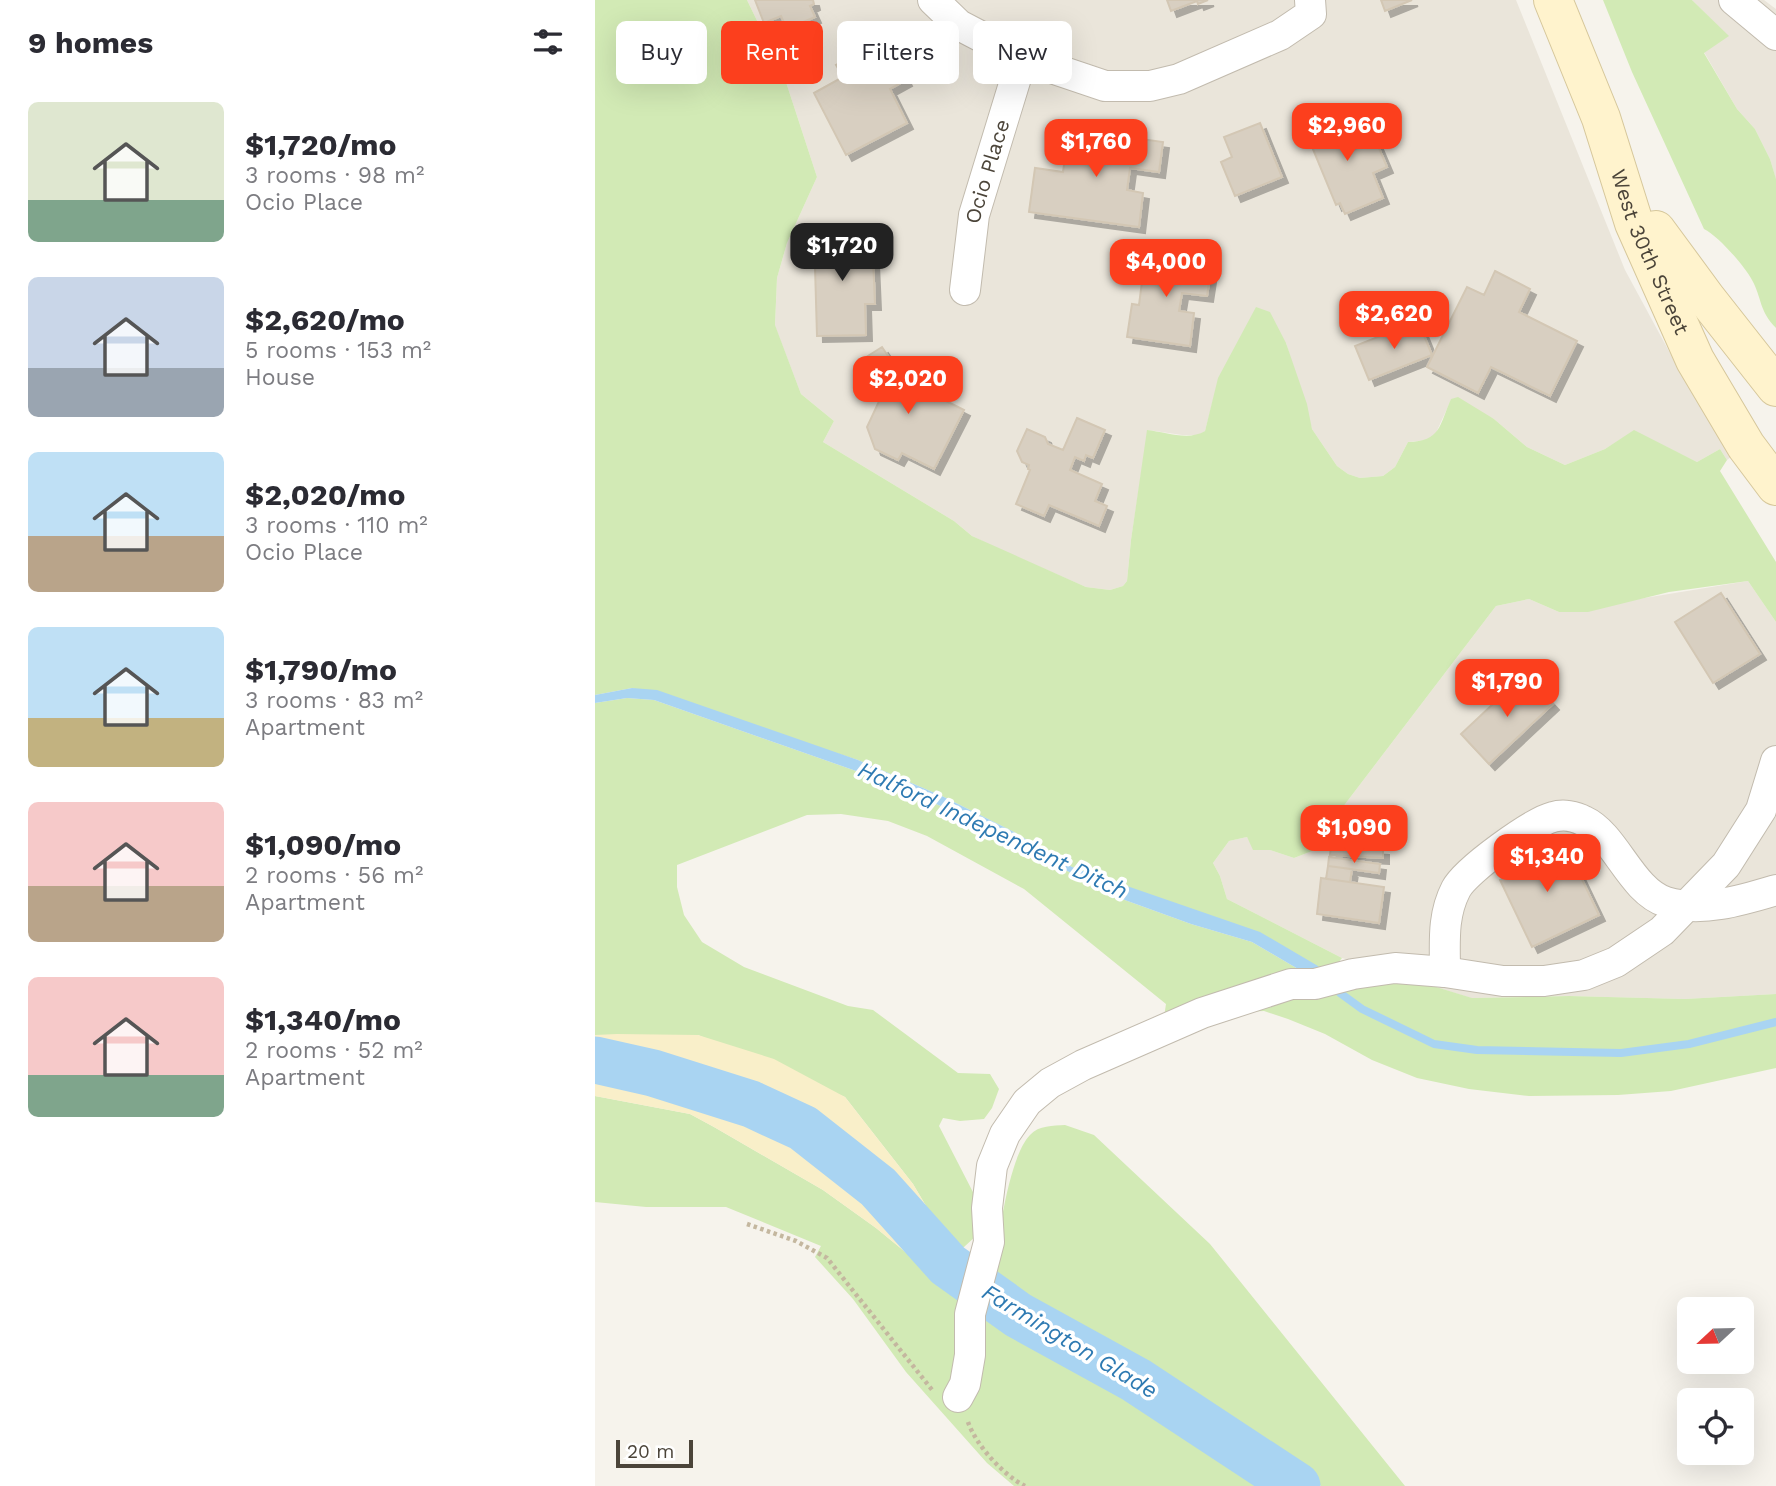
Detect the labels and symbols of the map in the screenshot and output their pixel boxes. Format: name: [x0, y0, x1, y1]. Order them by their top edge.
pin: $2,960: [1290, 104, 1404, 163]
street label: Ocio Place: [960, 116, 1015, 225]
pin: $1,760: [1039, 120, 1153, 179]
street label: West 30th Street: [1606, 166, 1695, 338]
pin: $1,720: [785, 224, 899, 283]
pin: $4,000: [1109, 240, 1223, 299]
pin: $2,620: [1337, 292, 1451, 351]
pin: $2,020: [851, 356, 965, 416]
pin: $1,790: [1450, 660, 1564, 719]
water label: Halford Independent Ditch: [854, 756, 1132, 905]
pin: $1,090: [1297, 806, 1411, 865]
pin: $1,340: [1490, 834, 1604, 894]
water label: Farmington Glade: [977, 1278, 1162, 1404]
north arrow: [1677, 1297, 1753, 1374]
scale bar: [616, 1437, 693, 1469]

